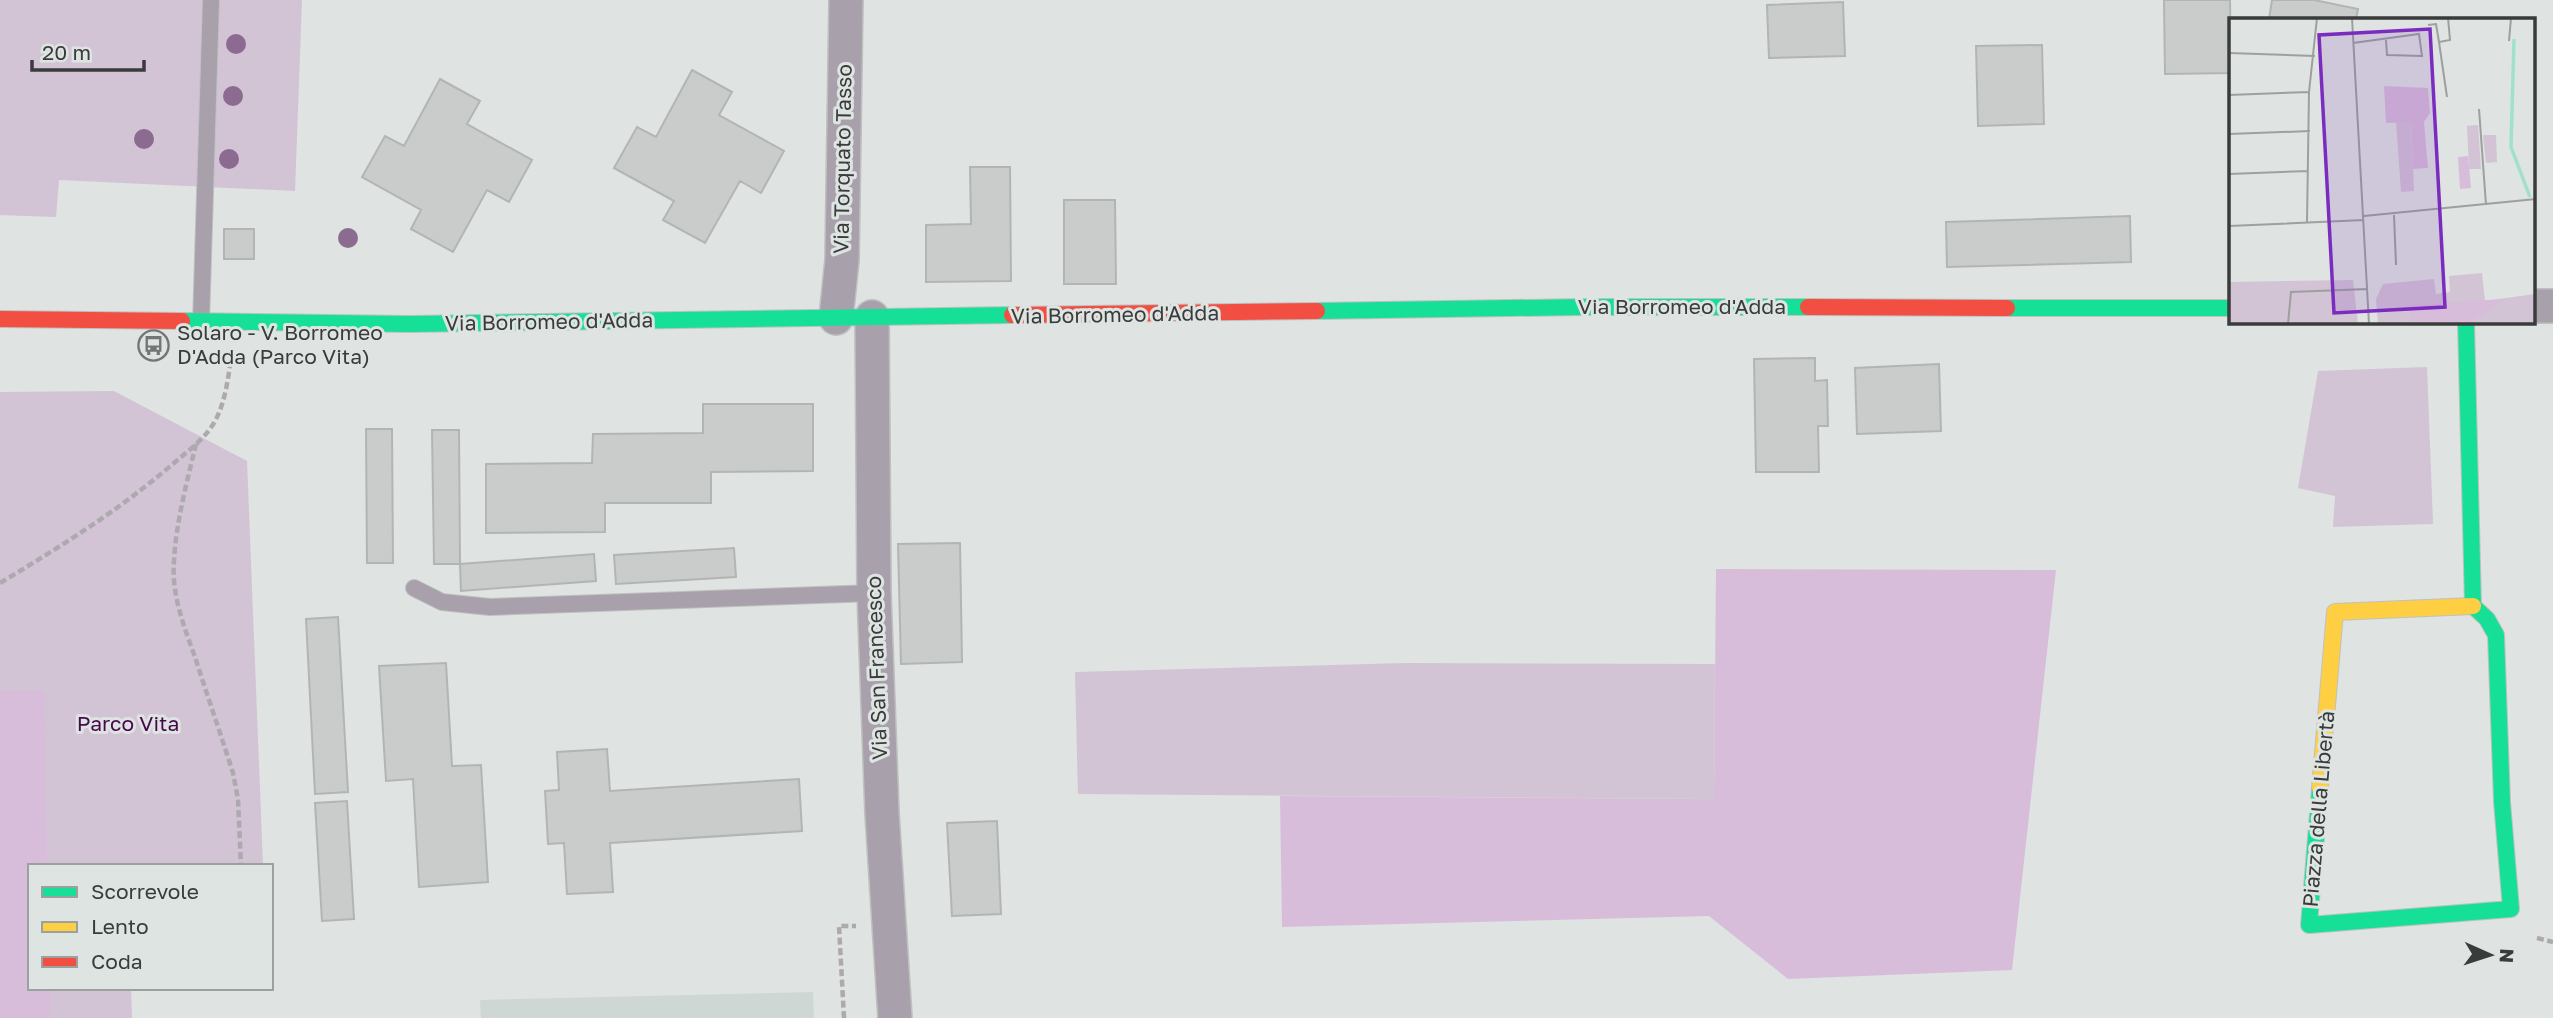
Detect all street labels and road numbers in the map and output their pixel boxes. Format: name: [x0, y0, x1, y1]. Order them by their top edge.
street label: Via Torquato Tasso: [827, 64, 857, 254]
street label: Via Borromeo d'Adda: [1578, 293, 1786, 319]
street label: Via Borromeo d'Adda: [1011, 299, 1219, 329]
street label: Via Borromeo d'Adda: [445, 306, 653, 336]
street label: Via San Francesco: [860, 575, 892, 761]
street label: Piazza della Libertà: [2296, 710, 2340, 908]

